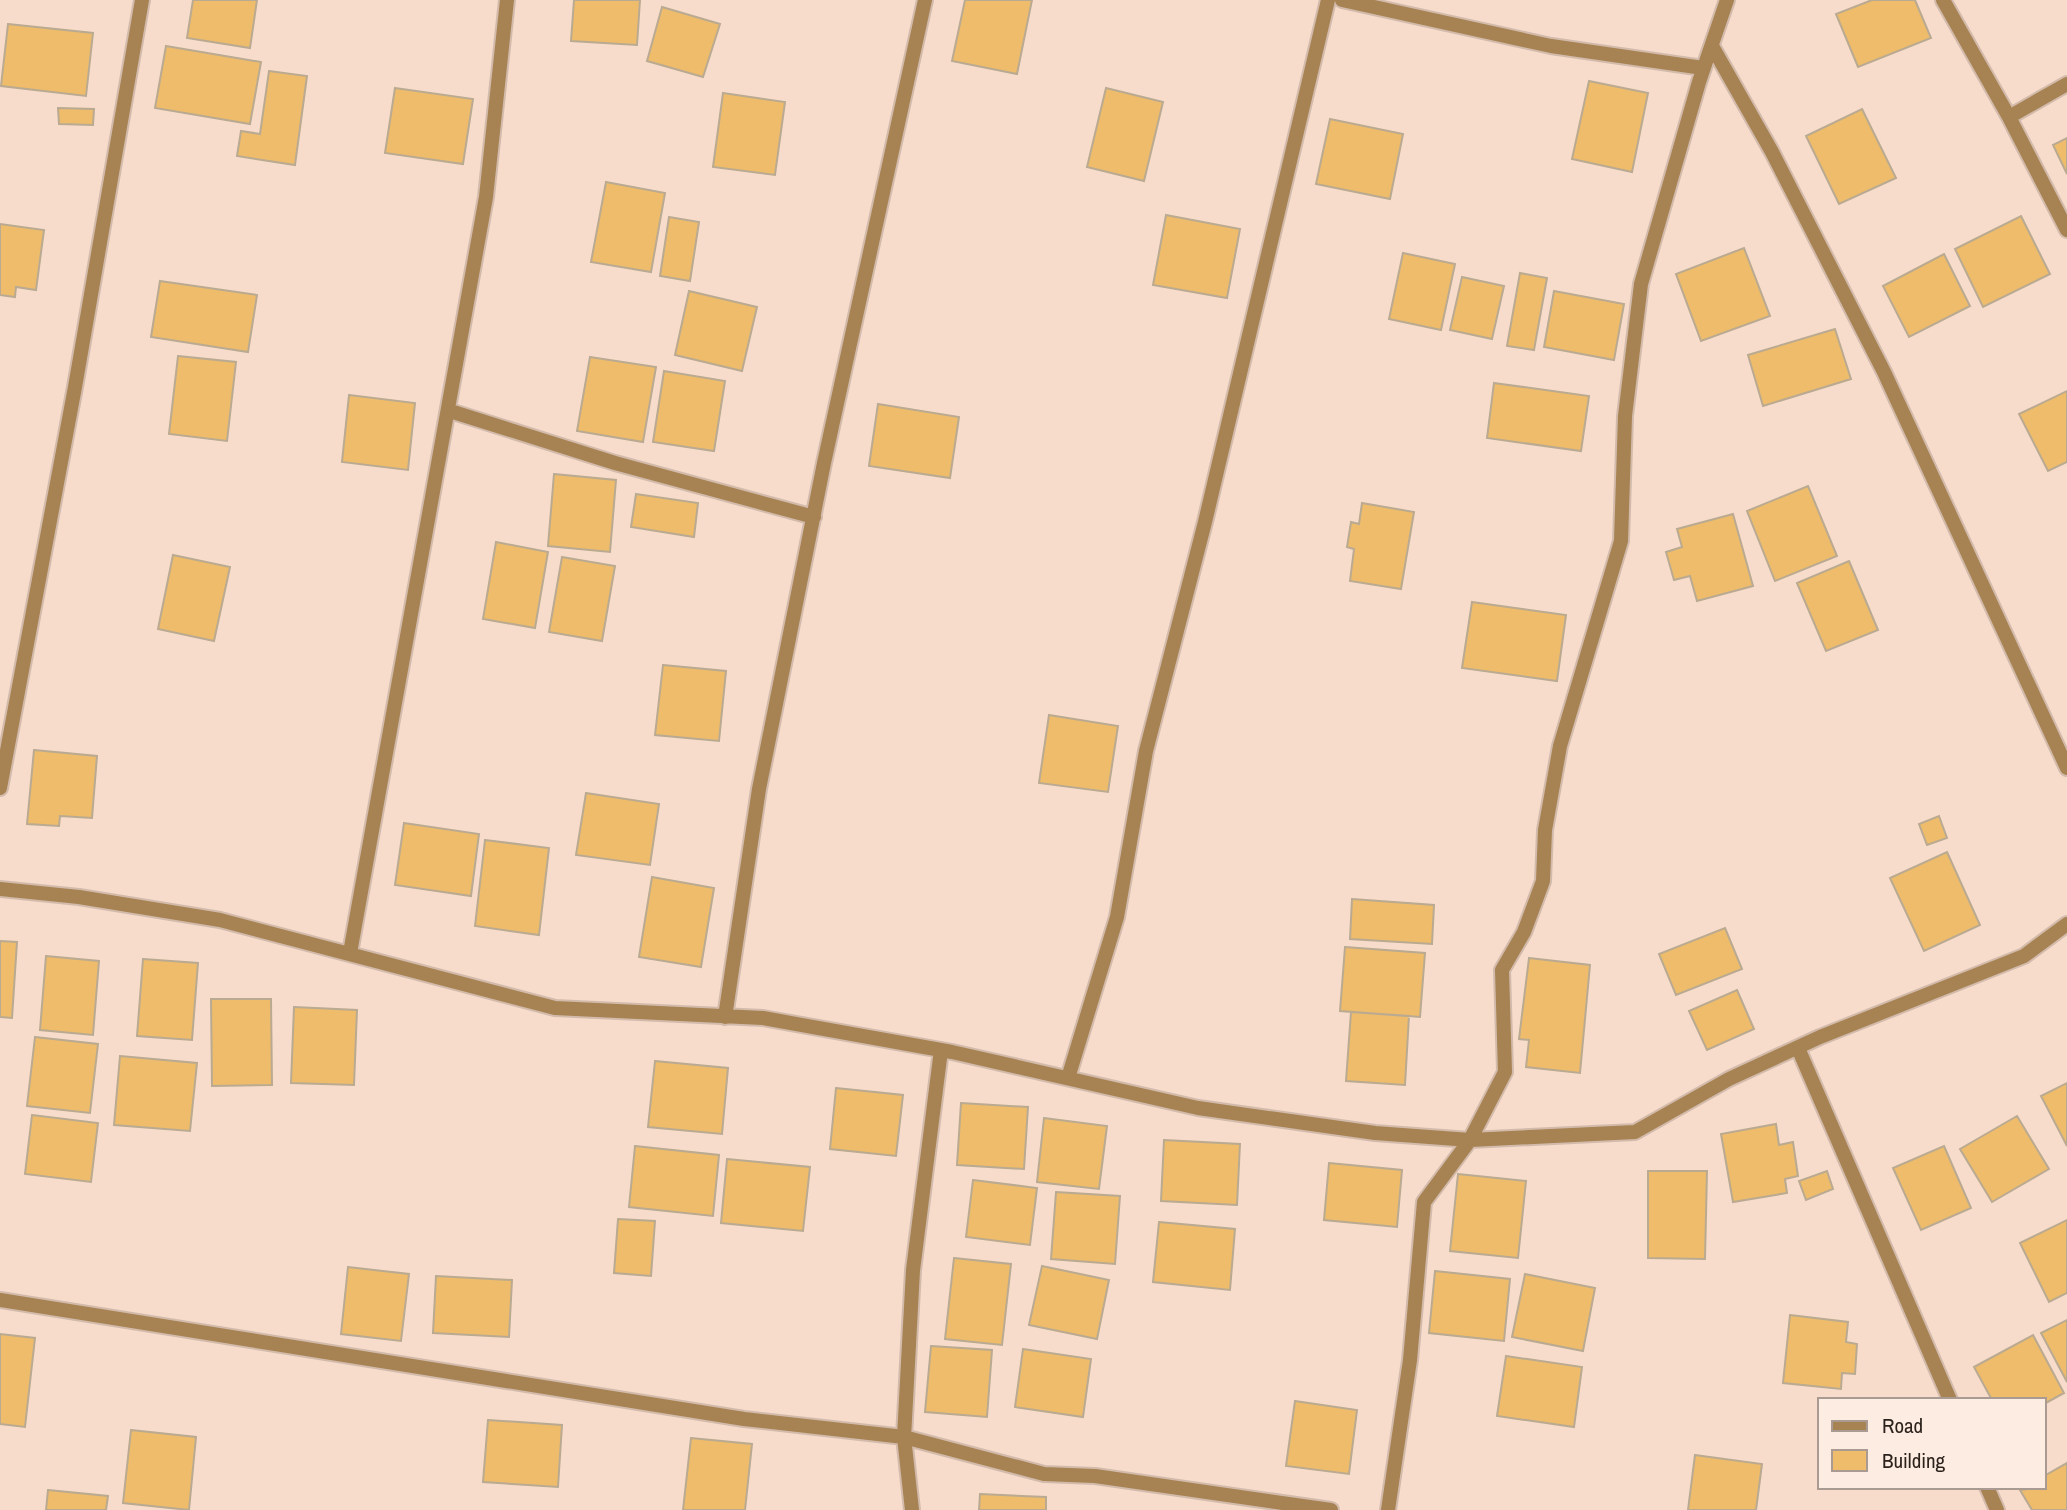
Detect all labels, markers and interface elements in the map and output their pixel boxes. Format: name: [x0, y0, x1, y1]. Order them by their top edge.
legend: [1818, 1398, 2046, 1489]
text: Road: [1882, 1411, 1923, 1440]
text: Building: [1882, 1446, 1946, 1475]

